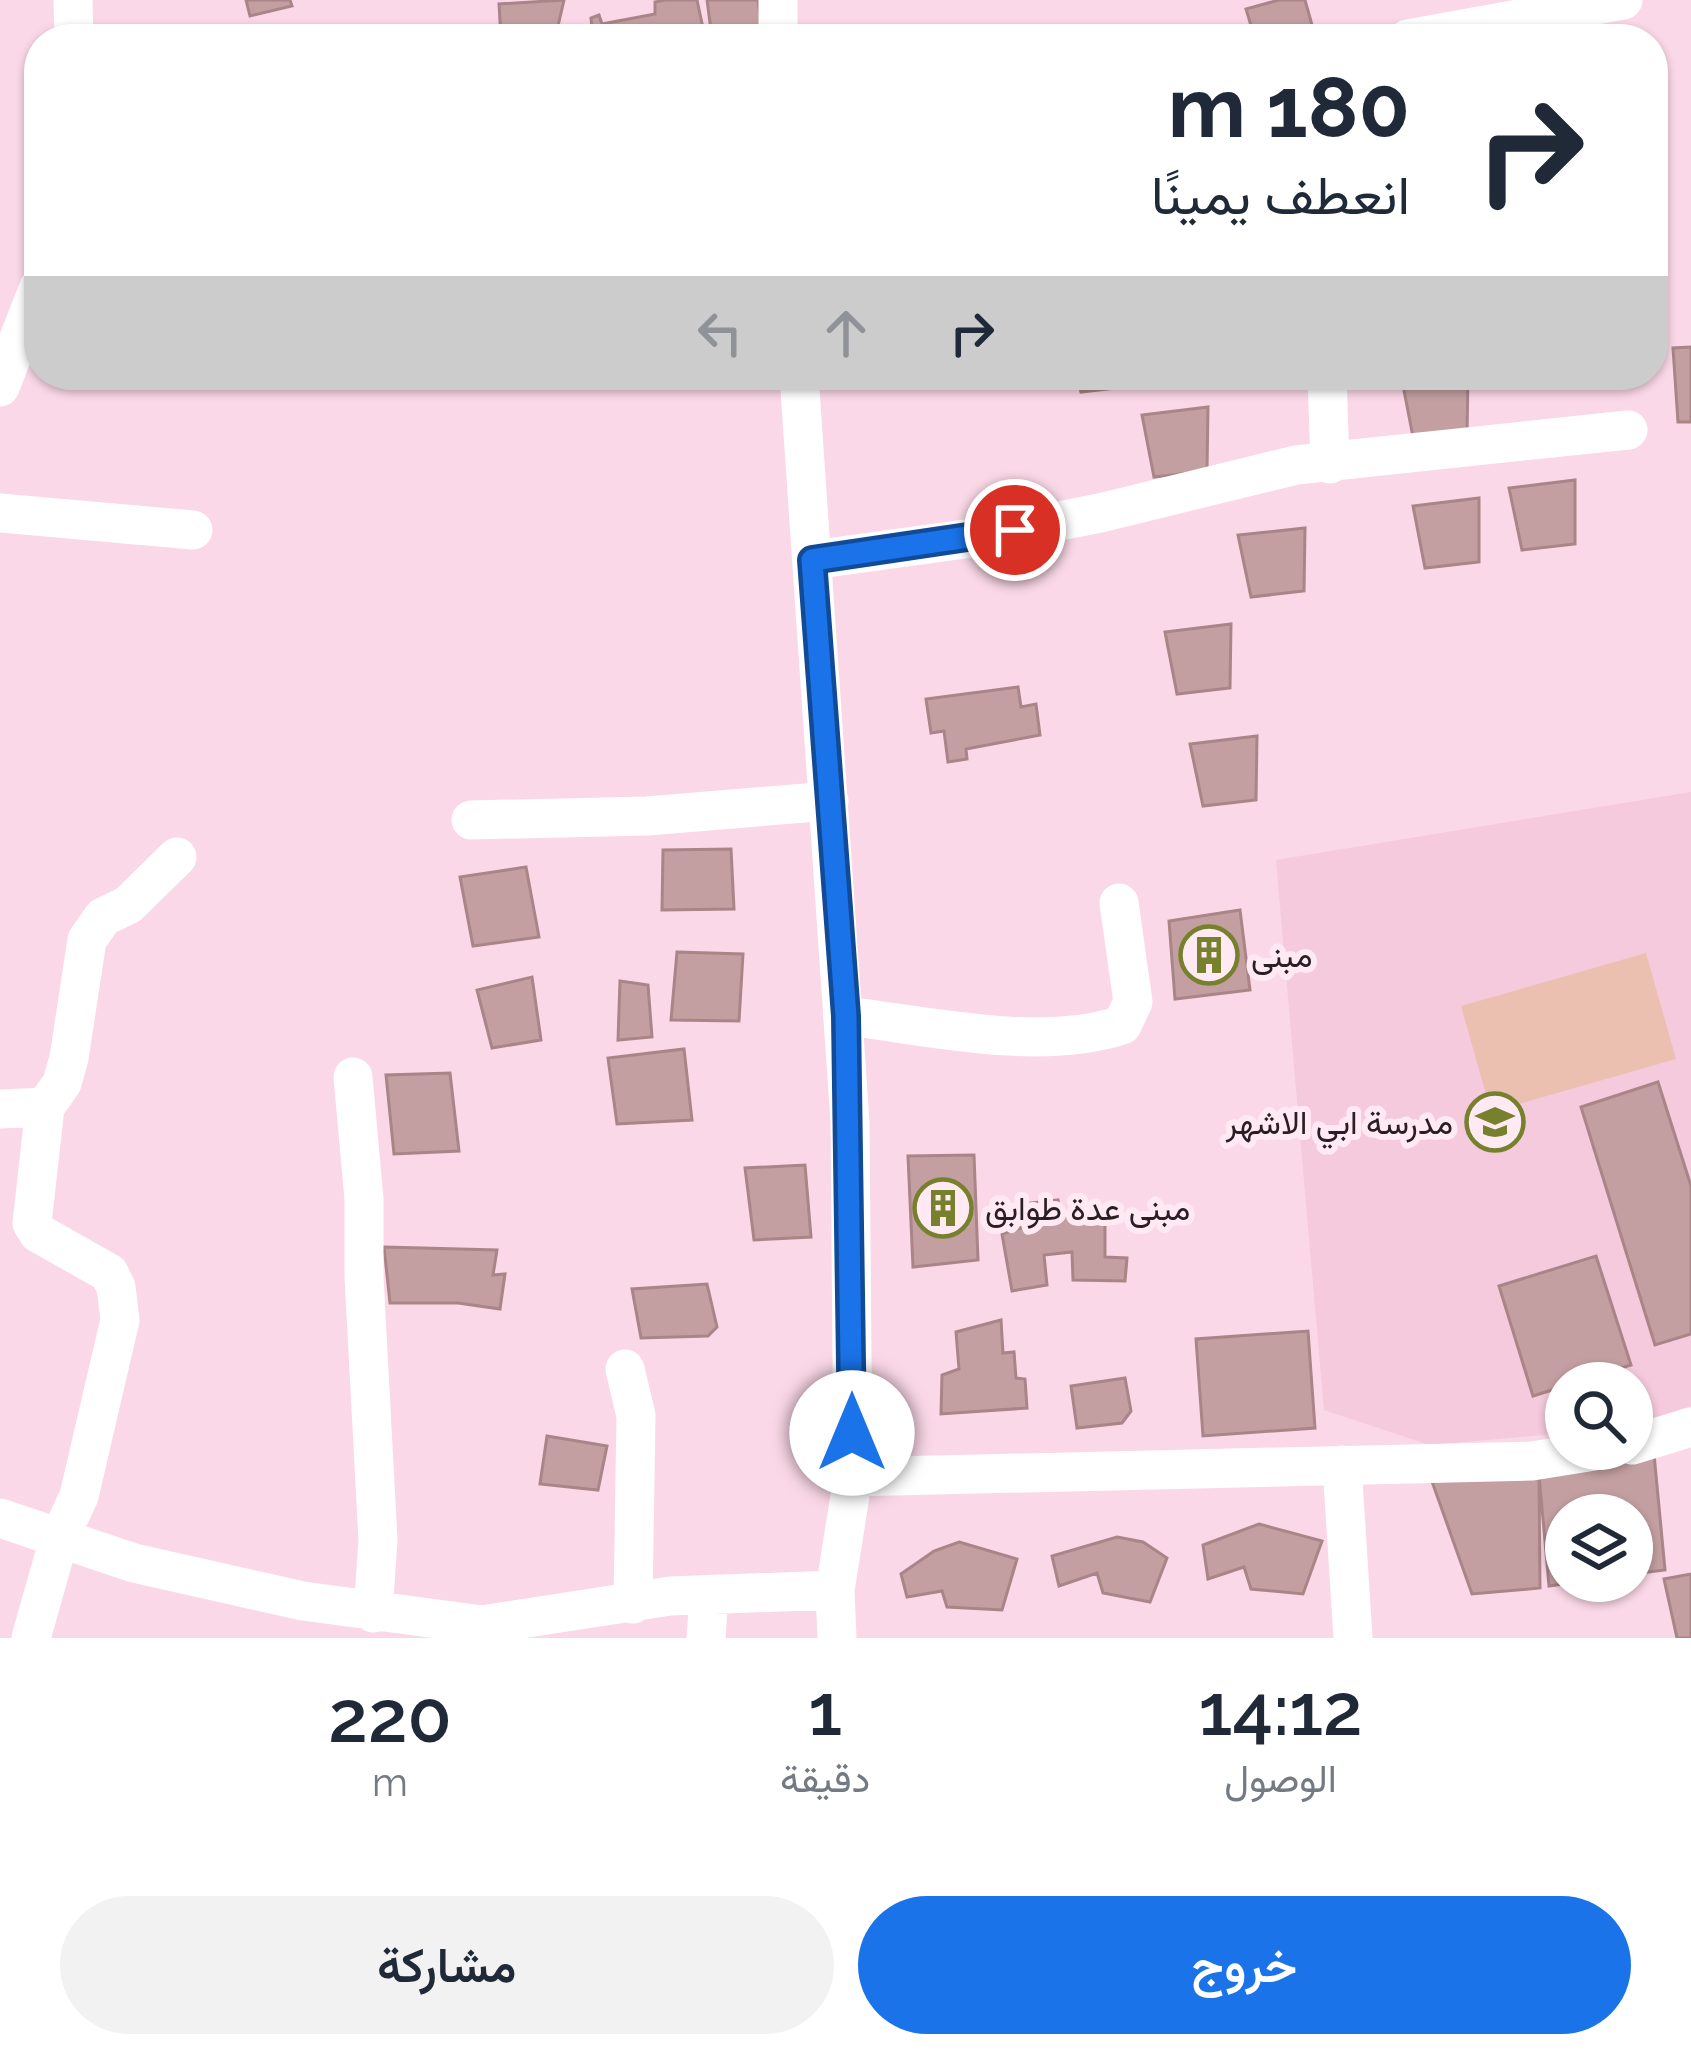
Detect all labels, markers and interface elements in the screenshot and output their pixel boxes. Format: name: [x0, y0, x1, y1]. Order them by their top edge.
text: 180 m: [1168, 58, 1410, 157]
icon: right: [1452, 72, 1608, 228]
text: انعطف يمينًا: [1151, 163, 1410, 227]
icon: left: [687, 300, 753, 366]
icon: ahead: [813, 300, 879, 366]
icon: right: [939, 300, 1005, 366]
pin: [964, 479, 1066, 581]
icon: arrive: [982, 497, 1048, 563]
building icon: مبنى: [1178, 924, 1240, 986]
place label: مبنى: [1251, 936, 1313, 975]
school or university icon: مدرسة ابي الاشهر: [1464, 1091, 1526, 1153]
place label: مدرسة ابي الاشهر: [1225, 1103, 1453, 1149]
building icon: مبنى عدة طوابق: [912, 1177, 974, 1239]
place label: مبنى عدة طوابق: [985, 1189, 1190, 1229]
map controls: [1545, 1362, 1653, 1602]
button: search: [1545, 1362, 1653, 1470]
position arrow: [789, 1370, 915, 1496]
button: layers: [1545, 1494, 1653, 1602]
text: 1: [808, 1667, 842, 1752]
text: 14:12: [1199, 1667, 1363, 1752]
text: 220: [328, 1674, 452, 1759]
text: دقيقة: [780, 1755, 870, 1801]
text: الوصول: [1224, 1755, 1337, 1801]
text: m: [372, 1759, 408, 1805]
button: مشاركة: [60, 1896, 834, 2034]
button: خروج: [858, 1896, 1631, 2034]

